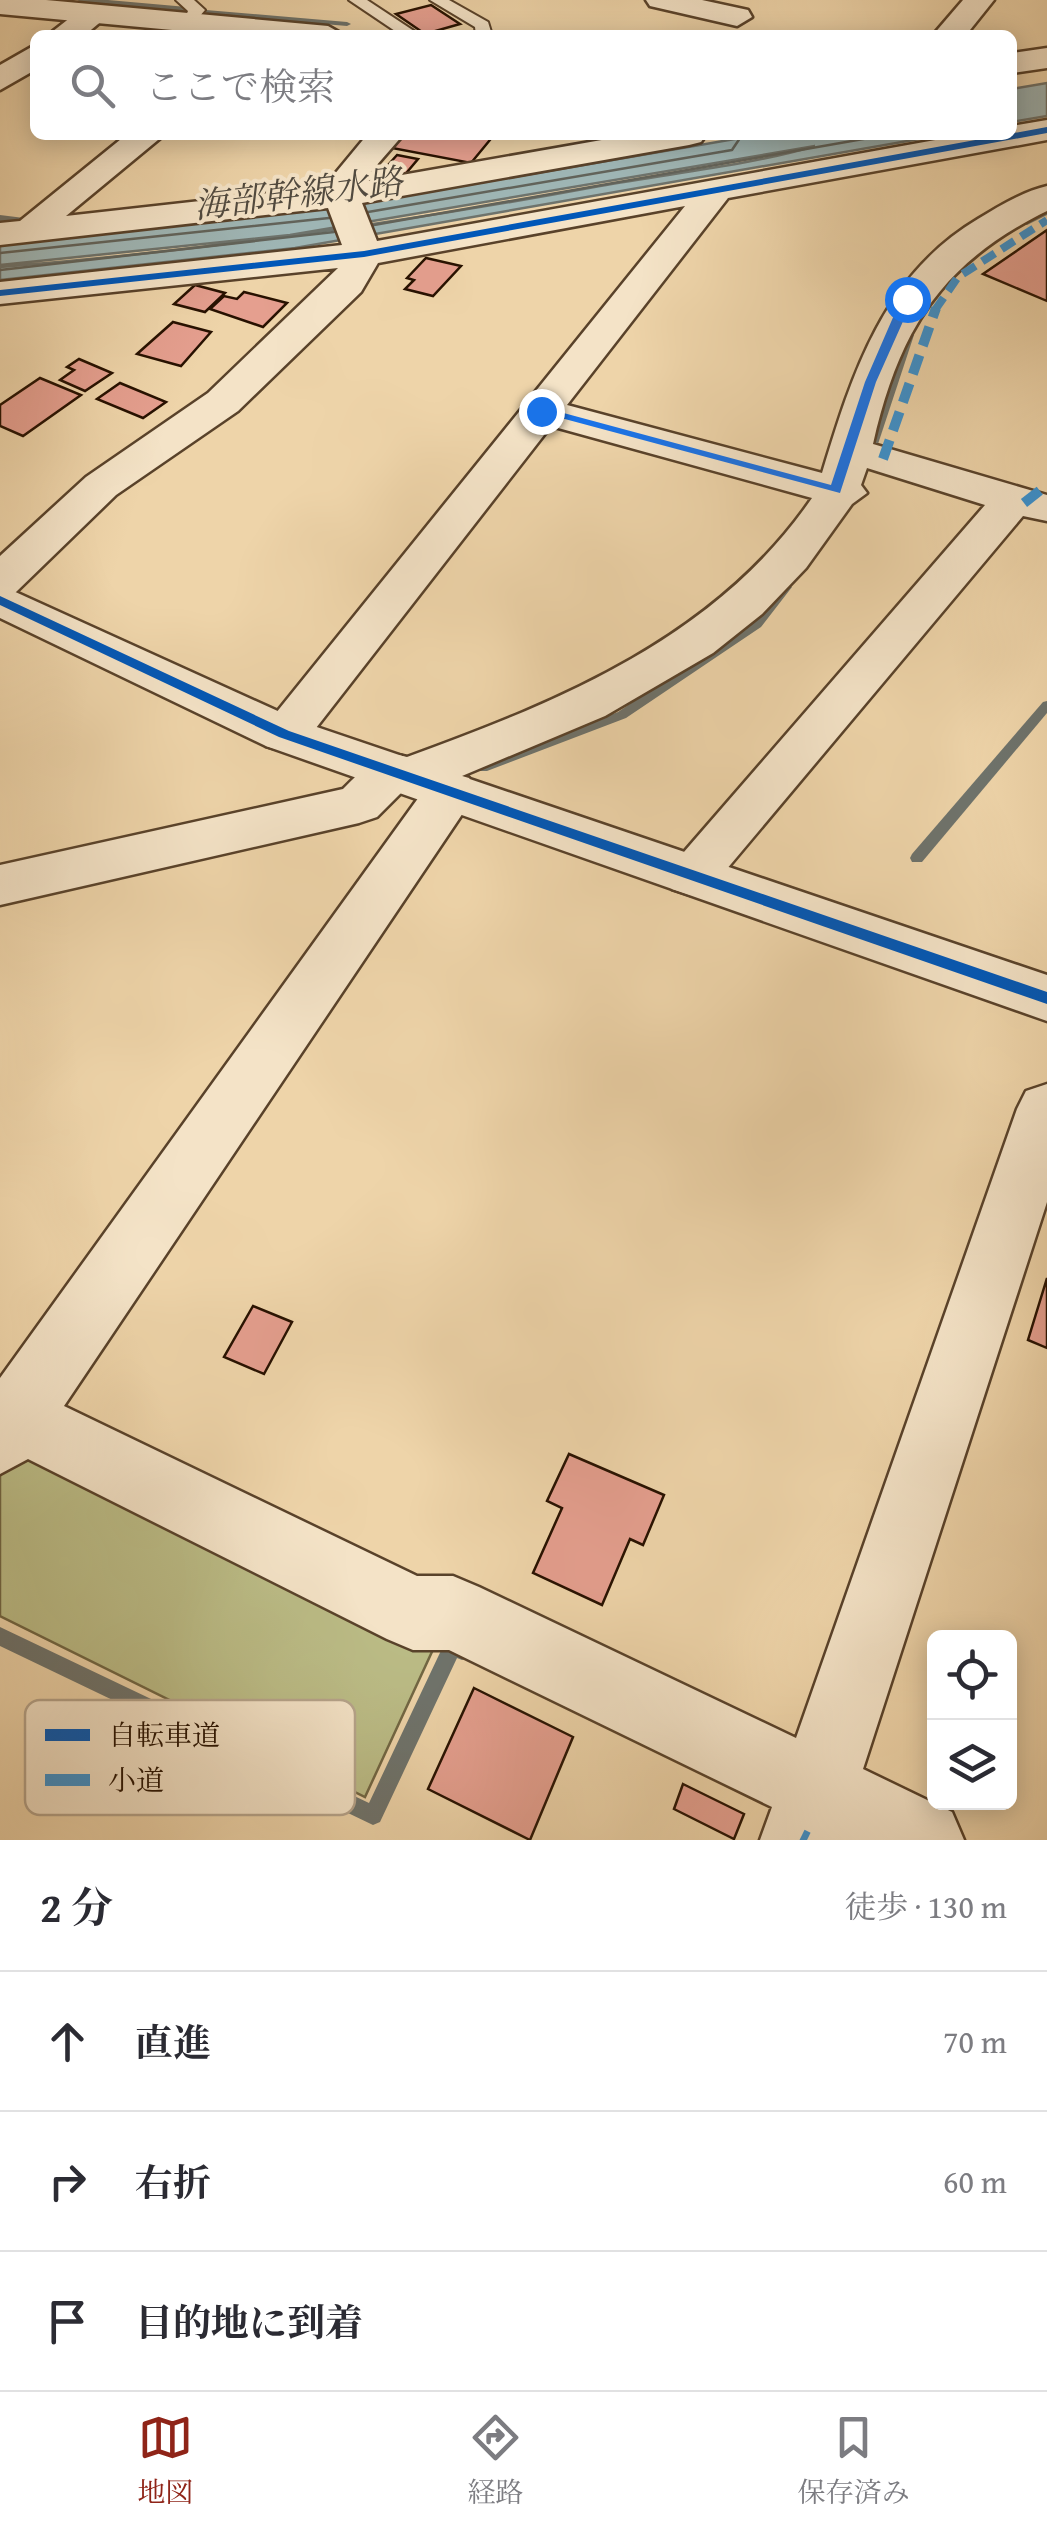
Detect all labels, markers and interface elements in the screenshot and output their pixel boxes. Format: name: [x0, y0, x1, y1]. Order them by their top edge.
search box: [30, 30, 1017, 140]
icon: search: [65, 58, 120, 113]
text: ここで検索: [145, 58, 335, 114]
water label: 海部幹線水路: [191, 155, 407, 231]
route start: [885, 277, 931, 323]
route end: [519, 389, 565, 435]
map controls: [927, 1630, 1017, 1810]
button: locate: [927, 1630, 1017, 1720]
legend: [25, 1700, 355, 1815]
text: 自転車道: [108, 1714, 220, 1755]
button: layers: [927, 1720, 1017, 1810]
text: 小道: [108, 1759, 164, 1800]
text: 2 分: [40, 1876, 113, 1937]
text: 徒歩 · 130 m: [844, 1883, 1007, 1930]
icon: ahead: [40, 2014, 95, 2069]
text: 直進: [135, 2014, 211, 2070]
text: 70 m: [943, 2018, 1007, 2065]
icon: right: [40, 2154, 95, 2209]
text: 右折: [135, 2154, 211, 2210]
text: 60 m: [943, 2158, 1007, 2205]
icon: arrive: [40, 2294, 95, 2349]
text: 目的地に到着: [135, 2294, 363, 2350]
tab: 地図: [137, 2410, 193, 2512]
tab: 経路: [467, 2410, 524, 2512]
tab: 保存済み: [798, 2410, 910, 2512]

